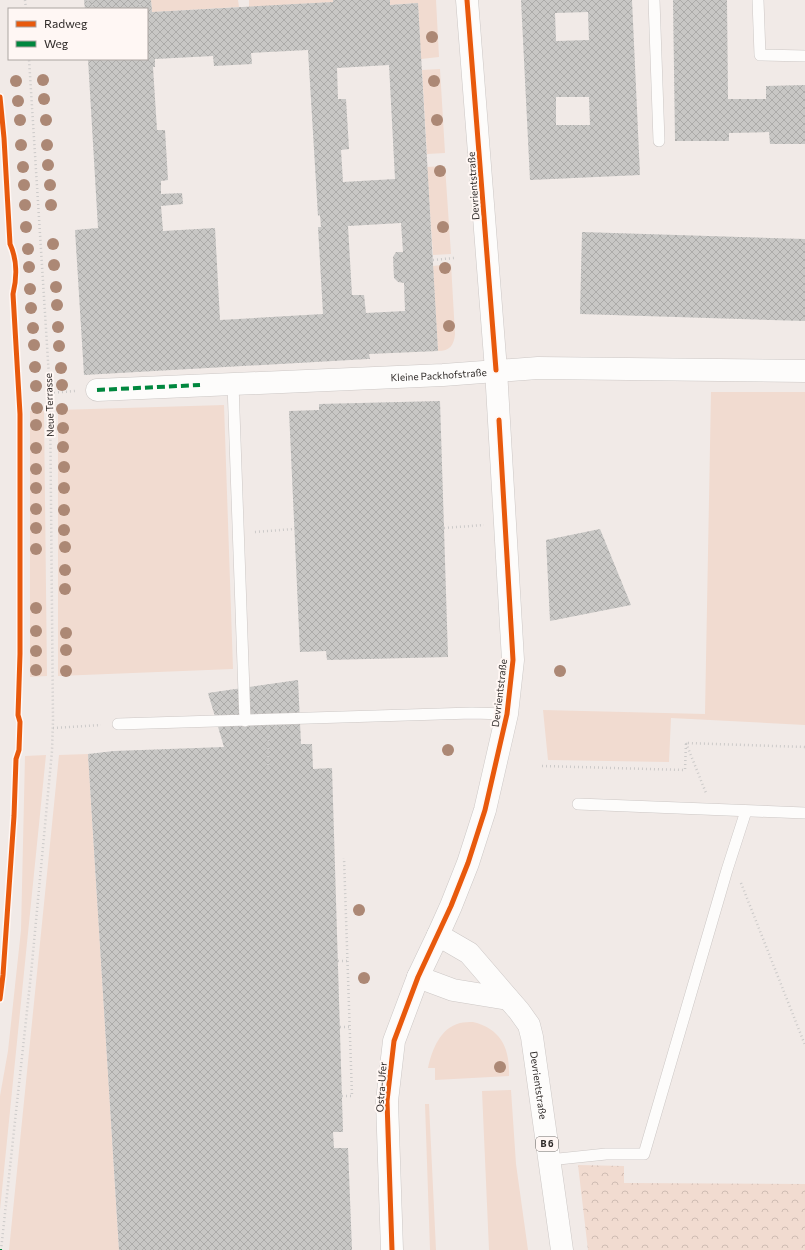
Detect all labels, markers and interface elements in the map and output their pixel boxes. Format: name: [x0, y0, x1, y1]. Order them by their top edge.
legend: [8, 8, 148, 60]
text: Radweg: [44, 16, 88, 30]
text: Weg: [44, 36, 69, 50]
street label: Devrientstraße: [465, 151, 481, 221]
street label: Kleine Packhofstraße: [390, 366, 487, 383]
street label: Neue Terrasse: [42, 373, 56, 437]
street label: Devrientstraße: [489, 658, 509, 728]
street label: Devrientstraße: [528, 1050, 550, 1120]
street label: Ostra-Ufer: [373, 1061, 389, 1113]
road number: B 6: [536, 1137, 558, 1151]

